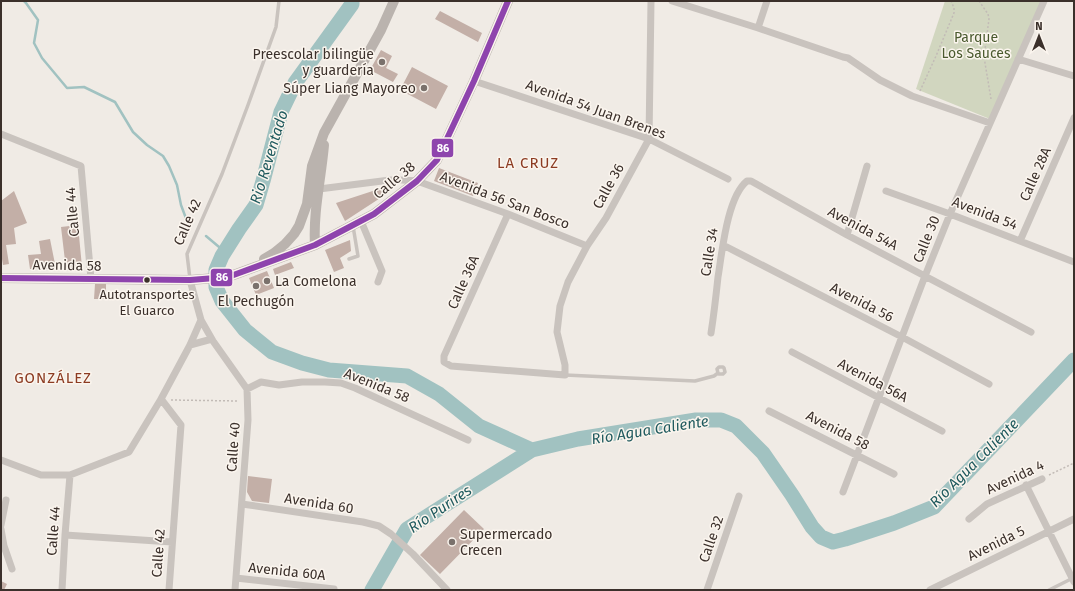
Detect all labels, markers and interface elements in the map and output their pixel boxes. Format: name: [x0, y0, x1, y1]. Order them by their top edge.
north arrow: [1019, 16, 1059, 56]
text: N: [1035, 20, 1043, 33]
park label: Parque Los Sauces: [941, 29, 1011, 62]
place label: Preescolar bilingüe y guardería: [253, 46, 374, 79]
marker: Preescolar bilingüe y guardería: [377, 57, 387, 67]
street label: Avenida 54 Juan Brenes: [523, 76, 669, 143]
place label: Súper Liang Mayoreo: [283, 80, 416, 97]
marker: Súper Liang Mayoreo: [419, 83, 429, 93]
water label: Rio Reventado: [246, 108, 292, 206]
line badge: 86: [431, 138, 454, 158]
text: 86: [437, 142, 449, 155]
street label: Calle 28A: [1016, 145, 1055, 204]
district label: LA CRUZ: [497, 154, 559, 172]
street label: Calle 38: [370, 158, 419, 203]
street label: Calle 36: [589, 161, 628, 212]
street label: Avenida 56 San Bosco: [438, 168, 572, 233]
street label: Calle 44: [62, 186, 83, 237]
street label: Avenida 54: [950, 193, 1020, 234]
street label: Calle 42: [170, 196, 205, 248]
street label: Avenida 54A: [825, 203, 901, 254]
street label: Calle 30: [909, 213, 944, 265]
street label: Calle 34: [697, 226, 722, 278]
street label: Calle 36A: [444, 253, 483, 312]
street label: Avenida 58: [32, 256, 102, 275]
line badge: 86: [210, 268, 233, 287]
text: 86: [216, 271, 228, 284]
place label: La Comelona: [275, 273, 357, 290]
marker: Autotransportes El Guarco: [142, 275, 152, 285]
marker: La Comelona: [262, 276, 272, 286]
street label: Avenida 56: [827, 279, 896, 326]
marker: El Pechugón: [251, 281, 261, 291]
place label: Autotransportes El Guarco: [99, 287, 195, 318]
place label: El Pechugón: [217, 293, 295, 310]
street label: Avenida 56A: [835, 355, 911, 406]
street label: Avenida 58: [342, 365, 412, 406]
district label: GONZÁLEZ: [14, 369, 92, 387]
street label: Avenida 58: [803, 407, 873, 454]
water label: Río Agua Caliente: [590, 412, 710, 448]
water label: Río Agua Caliente: [926, 415, 1022, 511]
street label: Calle 40: [223, 421, 244, 473]
street label: Avenida 4: [984, 456, 1047, 498]
water label: Río Purires: [405, 481, 475, 537]
street label: Avenida 60: [283, 490, 355, 517]
street label: Calle 44: [43, 505, 64, 556]
street label: Calle 32: [696, 513, 727, 565]
street label: Avenida 5: [965, 522, 1028, 565]
place label: Supermercado Crecen: [460, 526, 552, 559]
street label: Calle 42: [148, 528, 169, 578]
marker: Supermercado Crecen: [447, 537, 457, 547]
street label: Avenida 60A: [247, 559, 326, 584]

